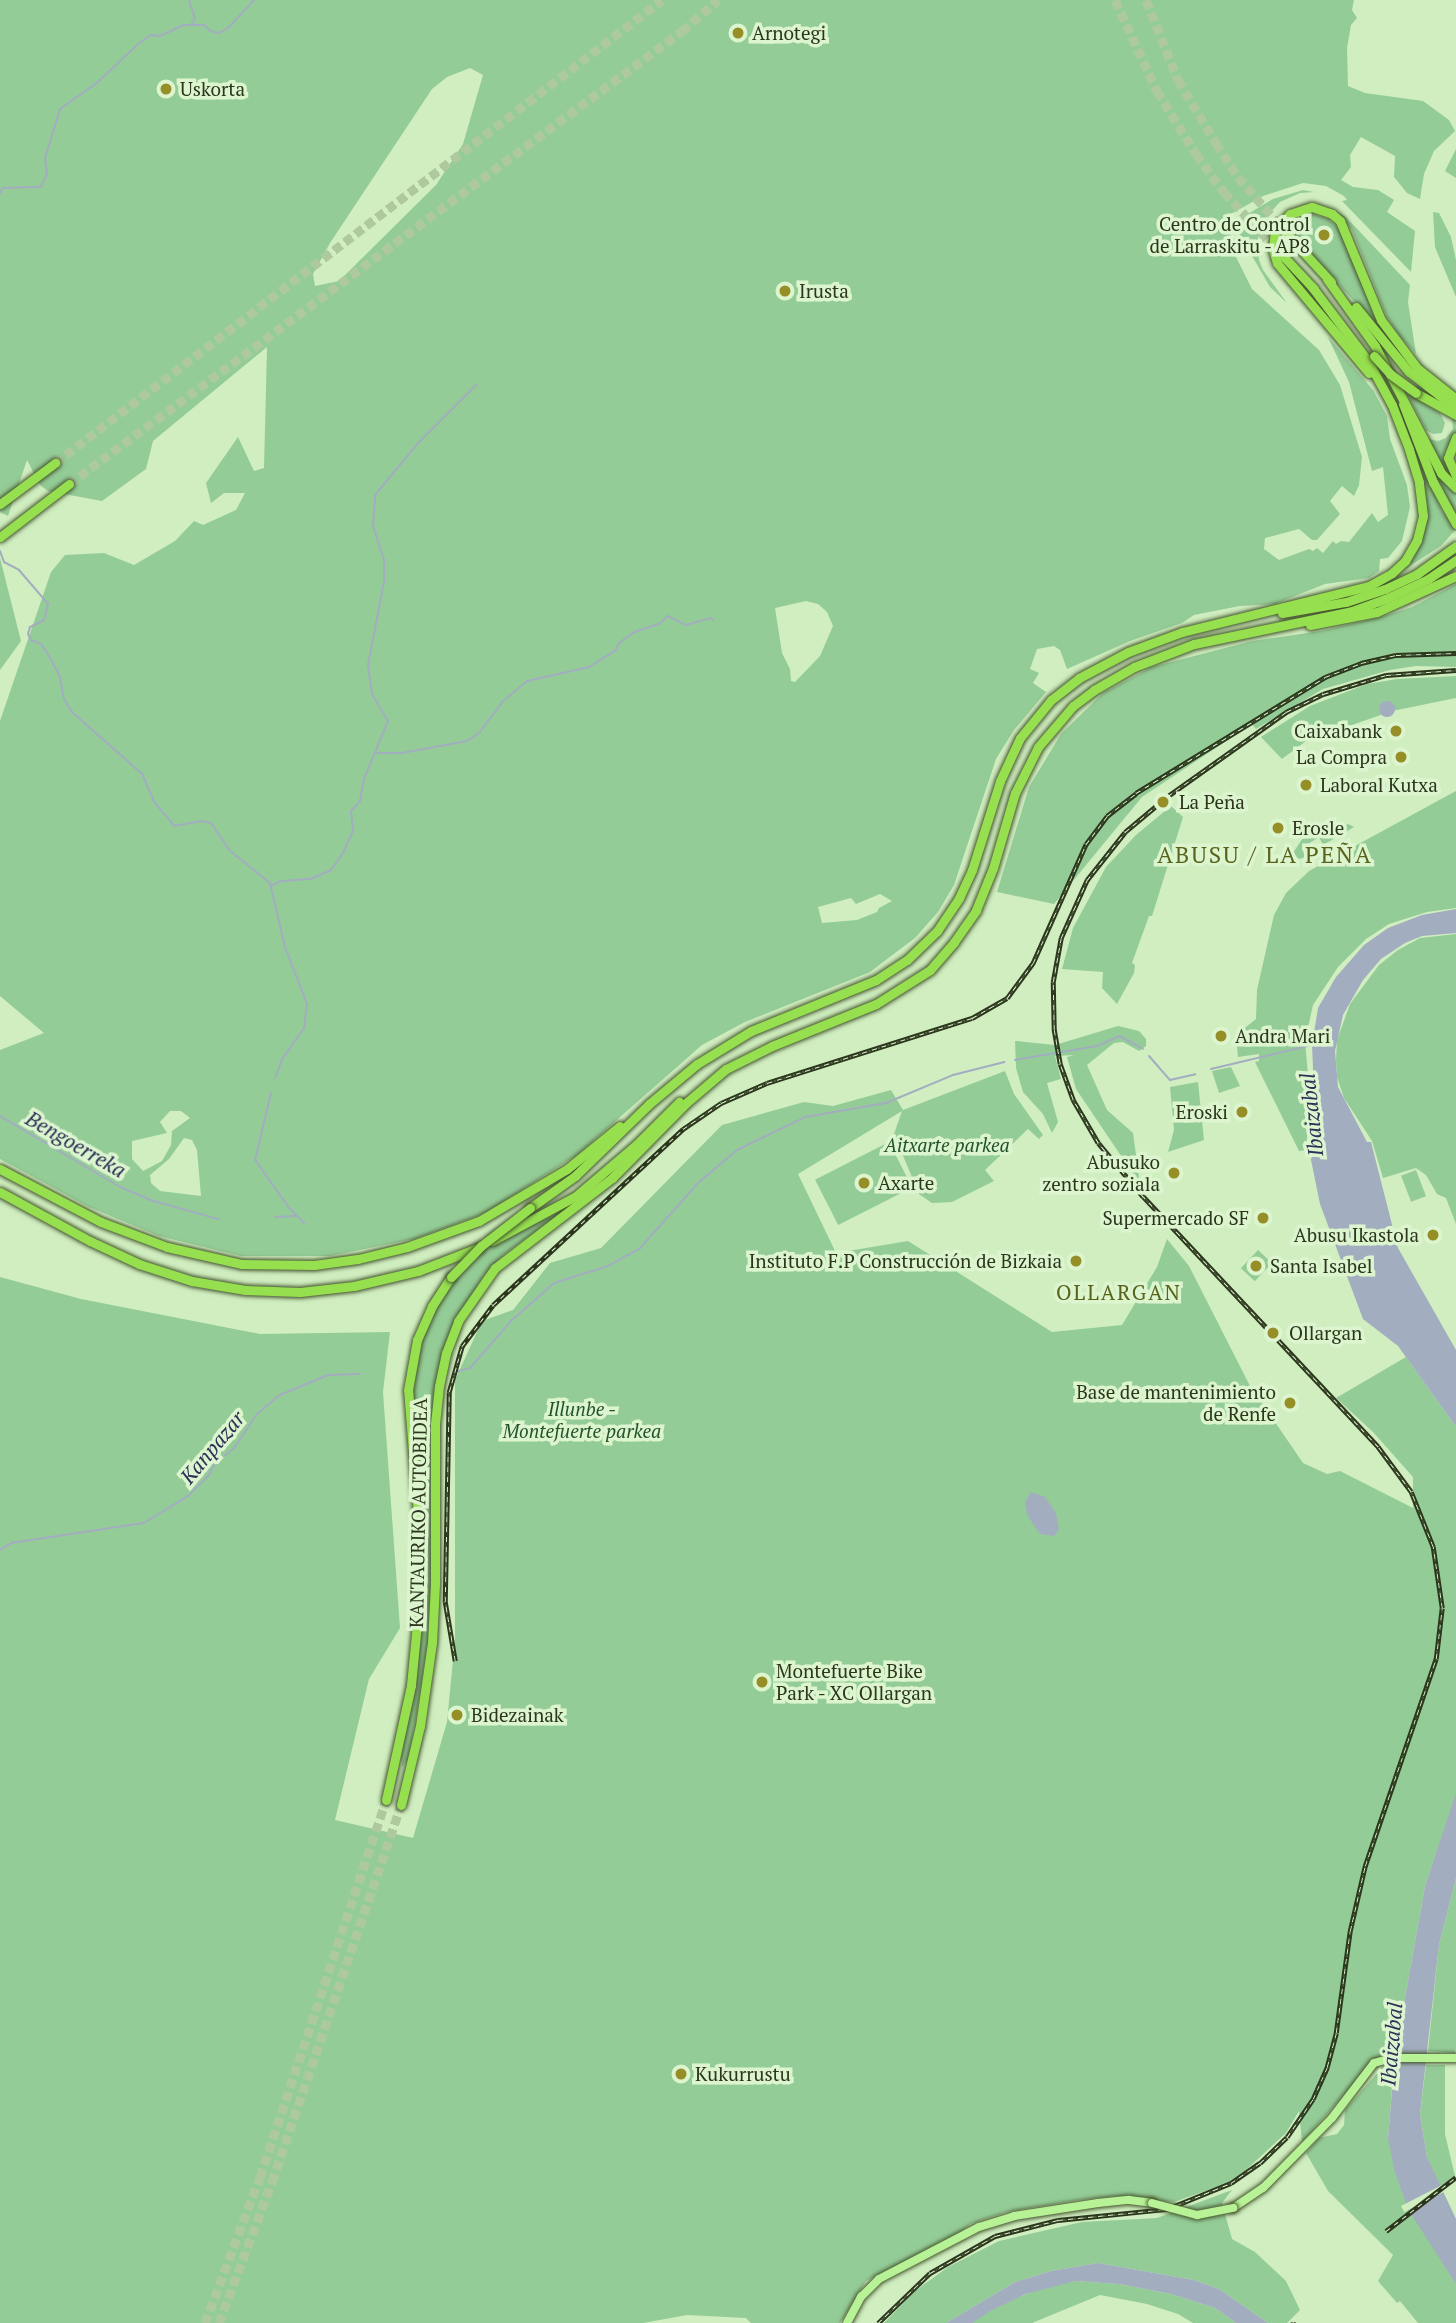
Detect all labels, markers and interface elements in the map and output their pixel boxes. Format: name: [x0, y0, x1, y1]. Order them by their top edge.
place label: Arnotegi: [752, 22, 826, 44]
marker: Arnotegi: [730, 25, 746, 41]
place label: Uskorta: [180, 78, 245, 100]
marker: Uskorta: [158, 81, 174, 97]
place label: Centro de Control de Larraskitu - AP8: [1148, 213, 1310, 257]
marker: Centro de Control de Larraskitu - AP8: [1316, 227, 1332, 243]
place label: Irusta: [799, 280, 849, 302]
marker: Irusta: [777, 283, 793, 299]
place label: Caixabank: [1294, 720, 1382, 742]
marker: Caixabank: [1388, 723, 1404, 739]
place label: La Compra: [1296, 746, 1387, 768]
marker: La Compra: [1393, 749, 1409, 765]
place label: Laboral Kutxa: [1320, 774, 1438, 796]
marker: Laboral Kutxa: [1298, 777, 1314, 793]
place label: La Peña: [1179, 791, 1245, 813]
marker: La Peña: [1153, 792, 1173, 812]
place label: Erosle: [1292, 817, 1344, 839]
marker: Erosle: [1270, 820, 1286, 836]
district label: ABUSU / LA PEÑA: [1159, 841, 1371, 869]
place label: Andra Mari: [1235, 1025, 1330, 1047]
marker: Andra Mari: [1213, 1028, 1229, 1044]
water label: Ibaizabal: [1294, 1072, 1328, 1158]
place label: Eroski: [1175, 1101, 1228, 1123]
marker: Eroski: [1234, 1104, 1250, 1120]
water label: Bengoerreka: [22, 1105, 130, 1183]
park label: Aitxarte parkea: [884, 1134, 1010, 1156]
place label: Abusuko zentro soziala: [1042, 1151, 1160, 1195]
marker: Abusuko zentro soziala: [1166, 1165, 1182, 1181]
place label: Axarte: [878, 1172, 934, 1194]
marker: Axarte: [856, 1175, 872, 1191]
place label: Supermercado SF: [1102, 1207, 1249, 1229]
marker: Supermercado SF: [1255, 1210, 1271, 1226]
place label: Abusu Ikastola: [1294, 1224, 1419, 1246]
marker: Abusu Ikastola: [1425, 1227, 1441, 1243]
place label: Instituto F.P Construcción de Bizkaia: [749, 1250, 1062, 1272]
marker: Instituto F.P Construcción de Bizkaia: [1068, 1253, 1084, 1269]
place label: Santa Isabel: [1270, 1255, 1372, 1277]
marker: Santa Isabel: [1248, 1258, 1264, 1274]
district label: OLLARGAN: [1057, 1279, 1181, 1305]
place label: Ollargan: [1289, 1322, 1362, 1344]
marker: Ollargan: [1263, 1323, 1283, 1343]
place label: Base de mantenimiento de Renfe: [1076, 1381, 1276, 1425]
marker: Base de mantenimiento de Renfe: [1282, 1395, 1298, 1411]
street label: KANTAURIKO AUTOBIDEA: [405, 1397, 431, 1629]
park label: Illunbe - Montefuerte parkea: [503, 1398, 661, 1442]
water label: Kanpazar: [174, 1406, 250, 1488]
place label: Montefuerte Bike Park - XC Ollargan: [776, 1660, 934, 1704]
marker: Montefuerte Bike Park - XC Ollargan: [754, 1674, 770, 1690]
place label: Bidezainak: [471, 1704, 564, 1726]
marker: Bidezainak: [449, 1707, 465, 1723]
water label: Ibaizabal: [1375, 2001, 1407, 2087]
place label: Kukurrustu: [695, 2063, 791, 2085]
marker: Kukurrustu: [673, 2066, 689, 2082]

